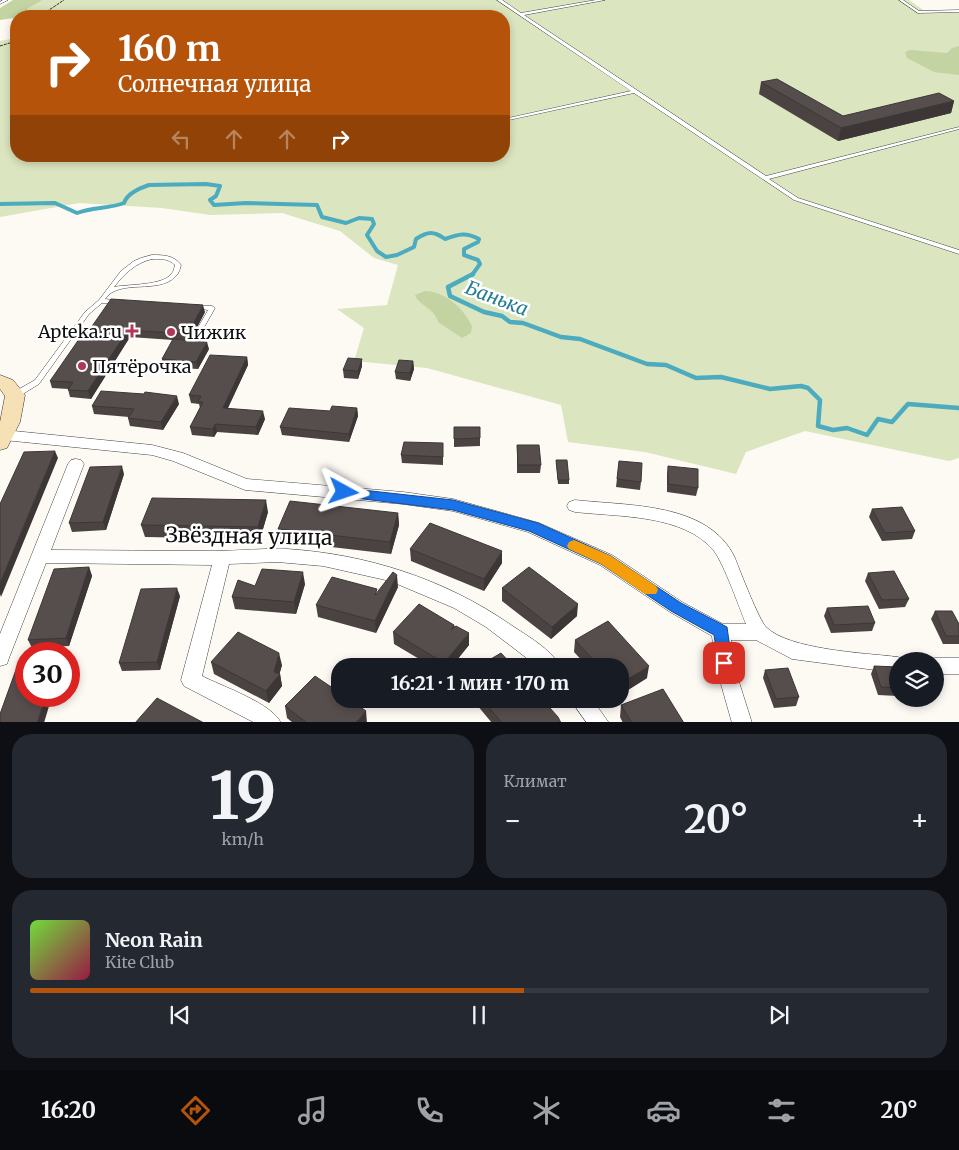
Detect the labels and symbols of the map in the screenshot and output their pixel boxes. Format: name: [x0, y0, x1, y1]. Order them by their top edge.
water label: Банька: [462, 275, 532, 321]
place label: Apteka.ru: [37, 320, 122, 343]
place label: Чижик: [181, 321, 247, 344]
marker: Apteka.ru: [126, 325, 138, 337]
marker: Чижик: [165, 326, 177, 338]
place label: Пятёрочка: [92, 355, 192, 378]
marker: Пятёрочка: [76, 360, 88, 372]
position arrow: [317, 465, 369, 517]
street label: Звёздная улица: [165, 521, 333, 551]
speed limit sign: 30: [15, 642, 80, 707]
pin: [703, 642, 745, 684]

